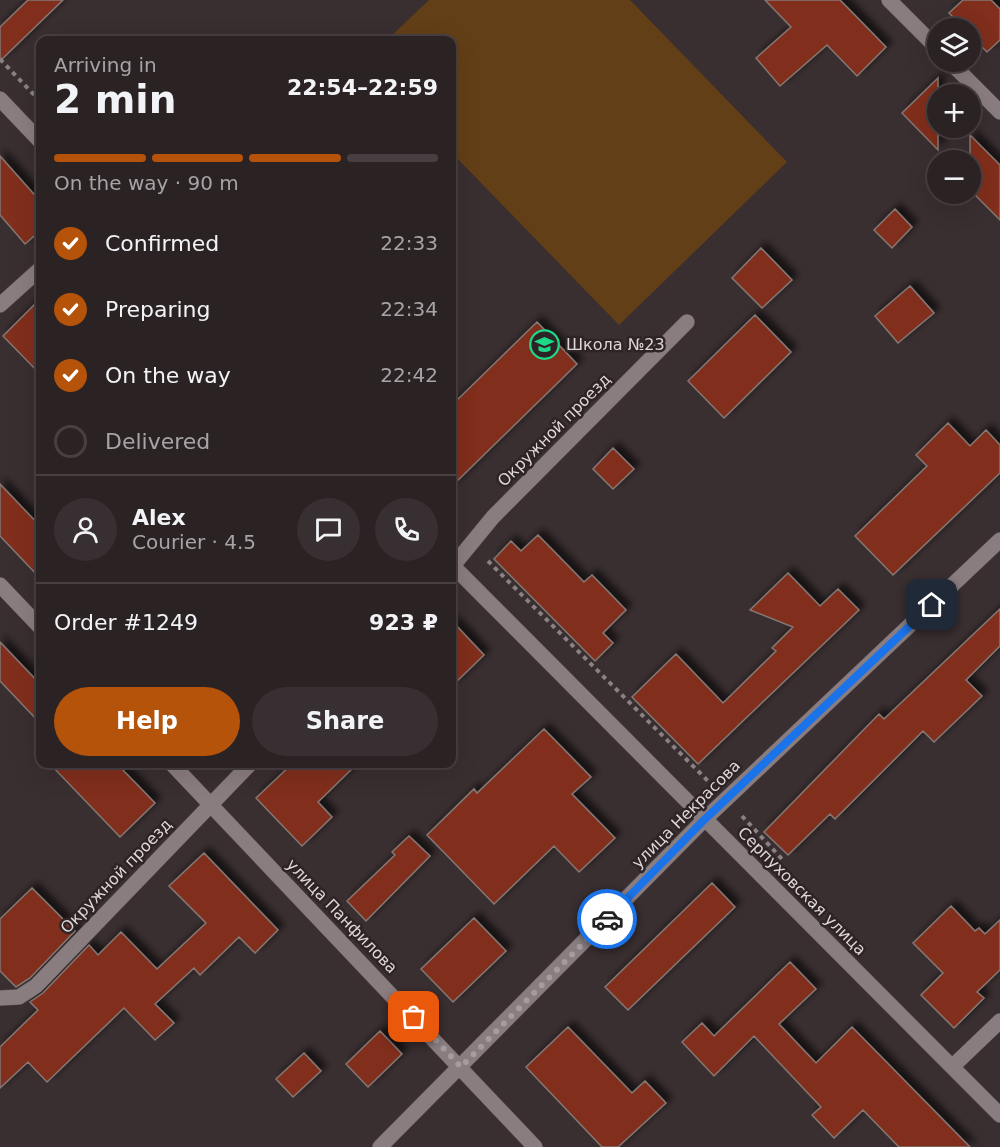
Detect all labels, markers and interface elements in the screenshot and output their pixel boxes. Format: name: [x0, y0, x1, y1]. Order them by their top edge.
map controls: [927, 18, 981, 204]
button: layers: [927, 18, 981, 72]
text: Arriving in: [54, 53, 157, 77]
text: 22:54–22:59: [287, 75, 438, 100]
text: 2 min: [54, 77, 176, 122]
button: +: [927, 84, 981, 138]
button: −: [927, 150, 981, 204]
text: On the way · 90 m: [54, 171, 239, 195]
icon: check: [54, 227, 87, 260]
text: Confirmed: [105, 231, 219, 256]
text: 22:33: [380, 231, 438, 255]
icon: check: [54, 293, 87, 326]
text: Preparing: [105, 297, 211, 322]
text: 22:34: [380, 297, 438, 321]
school or university icon: Школа №23: [529, 328, 561, 360]
place label: Школа №23: [566, 335, 665, 354]
icon: check: [54, 359, 87, 392]
text: On the way: [105, 363, 231, 388]
text: 22:42: [380, 363, 438, 387]
street label: Окружной проезд: [494, 370, 614, 490]
text: Delivered: [105, 429, 210, 454]
button: person: [54, 498, 117, 561]
button: chat: [297, 498, 360, 561]
button: phone: [375, 498, 438, 561]
text: Alex: [132, 505, 186, 530]
text: Courier · 4.5: [132, 530, 256, 554]
pin: [906, 579, 957, 630]
icon: home: [915, 588, 948, 621]
text: Order #1249: [54, 610, 198, 635]
text: 923 ₽: [369, 610, 438, 635]
button: Help: [54, 687, 240, 756]
button: Share: [252, 687, 438, 756]
street label: улица Некрасова: [628, 756, 744, 872]
street label: Окружной проезд: [56, 815, 176, 937]
street label: Серпуховская улица: [734, 823, 870, 959]
street label: улица Панфилова: [283, 855, 401, 977]
courier: [577, 889, 637, 949]
icon: car: [591, 903, 624, 936]
pin: [388, 991, 439, 1042]
icon: bag: [397, 1000, 430, 1033]

